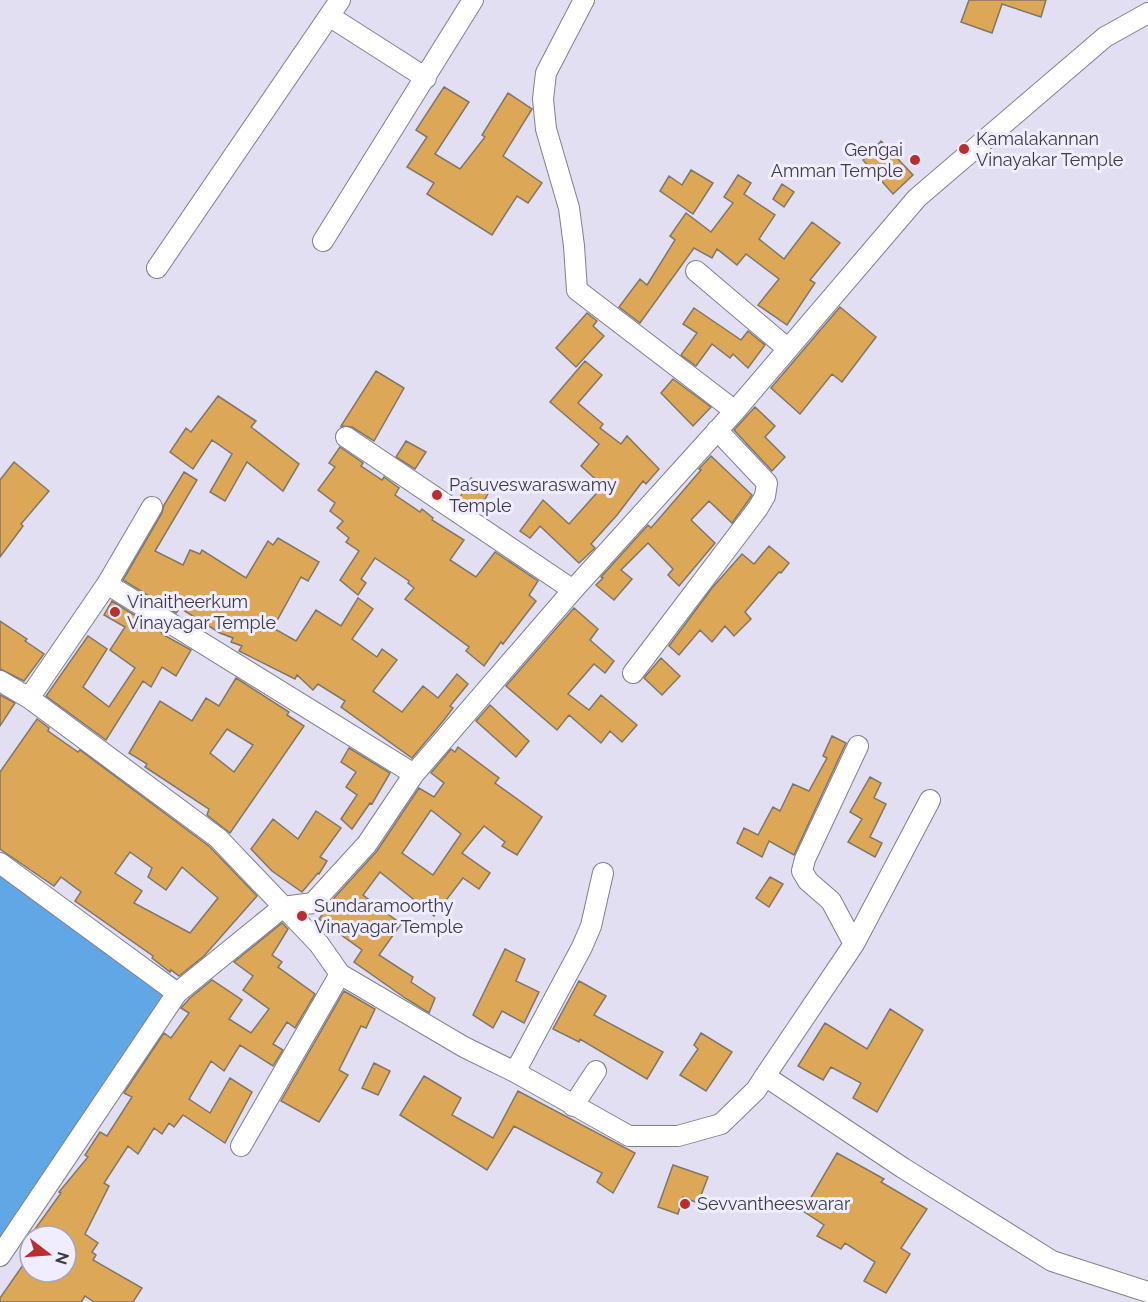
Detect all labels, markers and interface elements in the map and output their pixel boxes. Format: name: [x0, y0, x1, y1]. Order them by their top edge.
place label: Kamalakannan Vinayakar Temple: [976, 128, 1124, 170]
place label: Gengai Amman Temple: [771, 139, 903, 181]
marker: Kamalakannan Vinayakar Temple: [957, 142, 971, 156]
marker: Gengai Amman Temple: [908, 153, 922, 167]
place label: Pasuveswaraswamy Temple: [449, 474, 617, 516]
marker: Pasuveswaraswamy Temple: [430, 488, 444, 502]
place label: Vinaitheerkum Vinayagar Temple: [127, 591, 276, 633]
marker: Vinaitheerkum Vinayagar Temple: [108, 605, 122, 619]
place label: Sundaramoorthy Vinayagar Temple: [314, 895, 463, 937]
marker: Sundaramoorthy Vinayagar Temple: [295, 909, 309, 923]
place label: Sevvantheeswarar: [697, 1193, 851, 1214]
marker: Sevvantheeswarar: [678, 1197, 692, 1211]
north arrow: [18, 1224, 78, 1284]
text: N: [51, 1250, 73, 1267]

